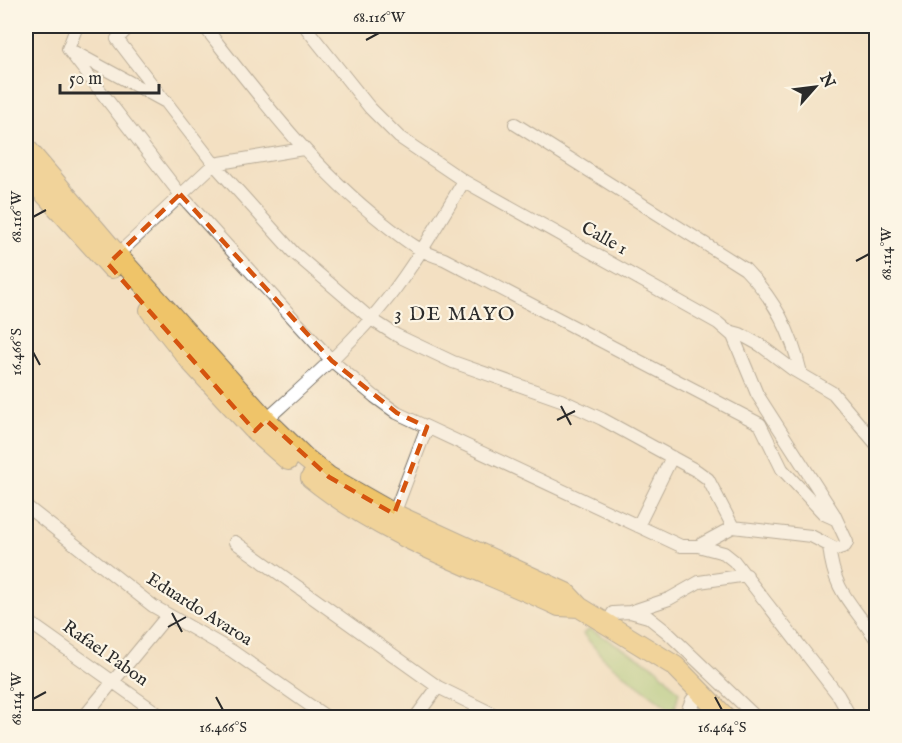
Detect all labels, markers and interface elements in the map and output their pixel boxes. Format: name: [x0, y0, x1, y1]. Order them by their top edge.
text: 68.116°W: [353, 8, 406, 27]
scale bar: [60, 57, 159, 95]
north arrow: [785, 57, 845, 117]
text: 50 m: [69, 68, 102, 91]
text: N: [814, 69, 839, 92]
text: 68.116°W: [7, 190, 26, 243]
street label: Calle 1: [577, 217, 631, 261]
text: 68.114°W: [877, 227, 896, 281]
district label: 3 DE MAYO: [394, 302, 516, 327]
text: 16.466°S: [7, 328, 26, 376]
street label: Eduardo Avaroa: [142, 568, 256, 652]
street label: Rafael Pabon: [58, 616, 153, 692]
text: 68.114°W: [7, 672, 26, 726]
text: 16.466°S: [199, 718, 247, 737]
text: 16.464°S: [698, 718, 746, 737]

